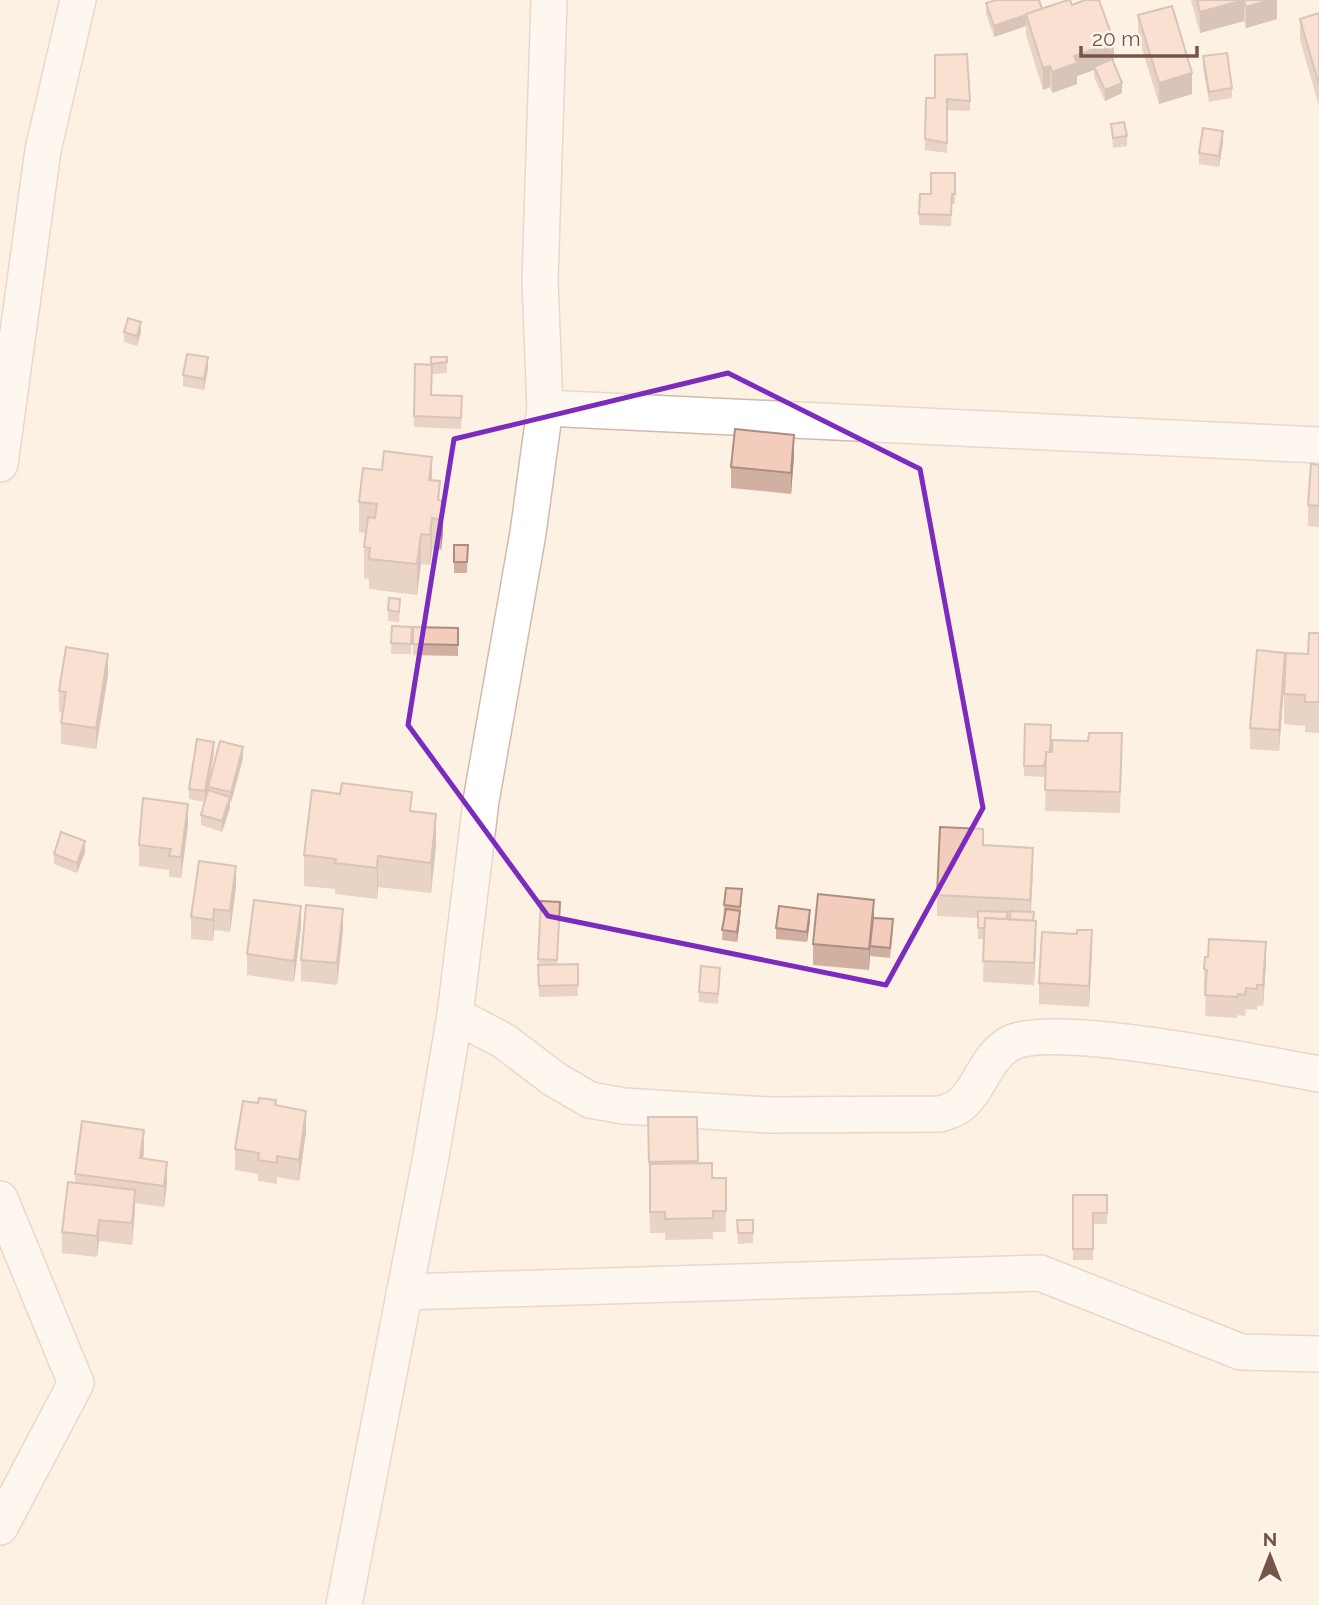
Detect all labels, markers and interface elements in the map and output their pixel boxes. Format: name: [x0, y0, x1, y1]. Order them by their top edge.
scale bar: [1081, 14, 1196, 58]
text: 20 m: [1092, 26, 1140, 51]
north arrow: [1235, 1521, 1305, 1591]
text: N: [1263, 1528, 1277, 1550]

